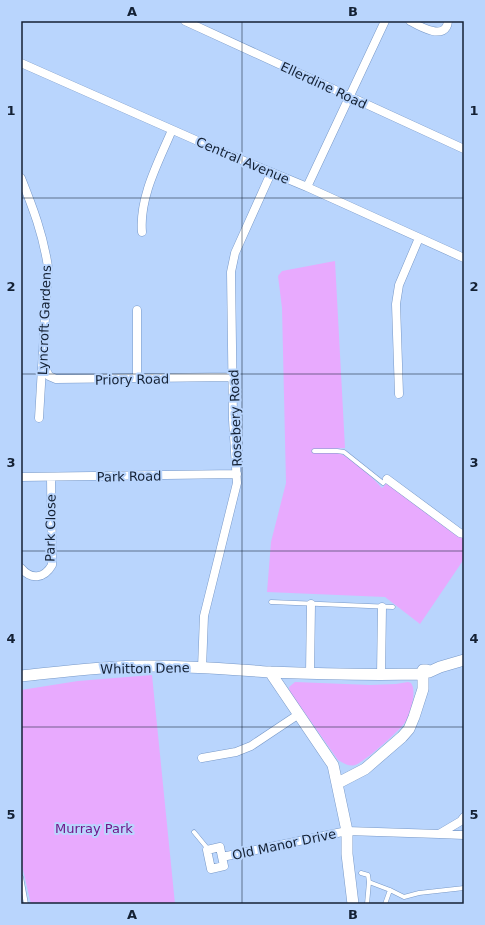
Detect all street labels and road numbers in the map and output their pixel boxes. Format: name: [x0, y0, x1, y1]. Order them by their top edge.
street label: Ellerdine Road: [278, 59, 369, 112]
street label: Central Avenue: [194, 134, 292, 187]
street label: Lyncroft Gardens: [35, 264, 54, 375]
street label: Rosebery Road: [226, 369, 245, 467]
street label: Priory Road: [95, 371, 169, 388]
street label: Park Road: [96, 468, 162, 485]
street label: Park Close: [42, 494, 59, 562]
street label: Whitton Dene: [100, 660, 190, 677]
street label: Old Manor Drive: [231, 826, 337, 863]

